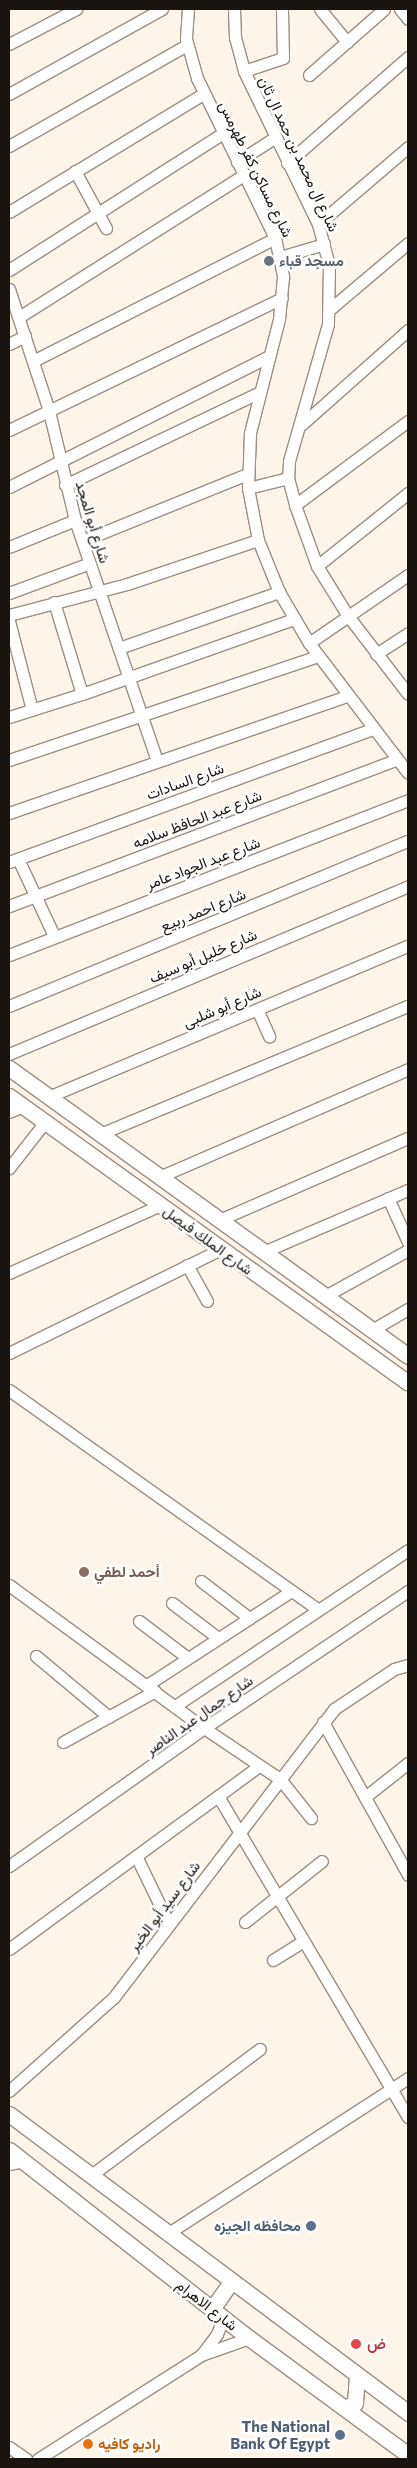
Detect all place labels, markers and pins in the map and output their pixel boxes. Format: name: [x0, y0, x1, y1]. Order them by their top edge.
place label: مسجد قباء: [279, 252, 344, 270]
marker: مسجد قباء: [263, 255, 275, 267]
place label: أحمد لطفي: [94, 1563, 160, 1581]
marker: أحمد لطفي: [78, 1566, 90, 1578]
place label: محافظه الجيزه: [214, 2217, 301, 2235]
marker: محافظه الجيزه: [305, 2220, 317, 2232]
place label: ض: [367, 2335, 386, 2353]
marker: ض: [349, 2337, 363, 2351]
place label: The National Bank Of Egypt: [230, 2417, 330, 2452]
marker: The National Bank Of Egypt: [334, 2429, 346, 2441]
place label: راديو كافيه: [98, 2435, 160, 2453]
marker: راديو كافيه: [82, 2438, 94, 2450]

